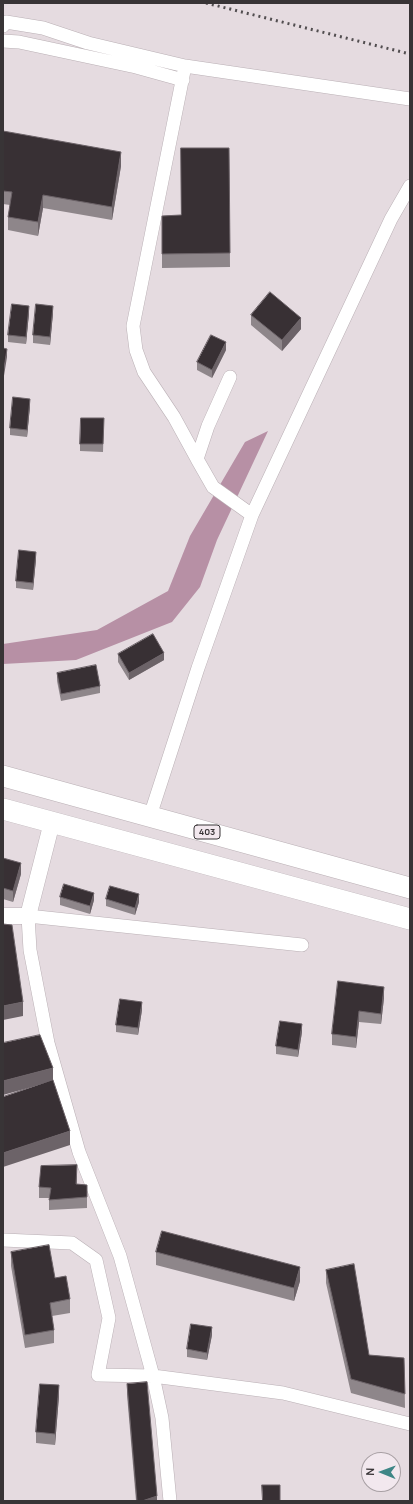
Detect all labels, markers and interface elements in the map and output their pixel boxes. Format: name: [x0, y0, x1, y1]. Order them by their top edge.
road number: 403: [194, 825, 220, 839]
north arrow: [361, 1452, 401, 1492]
text: N: [362, 1468, 377, 1476]

